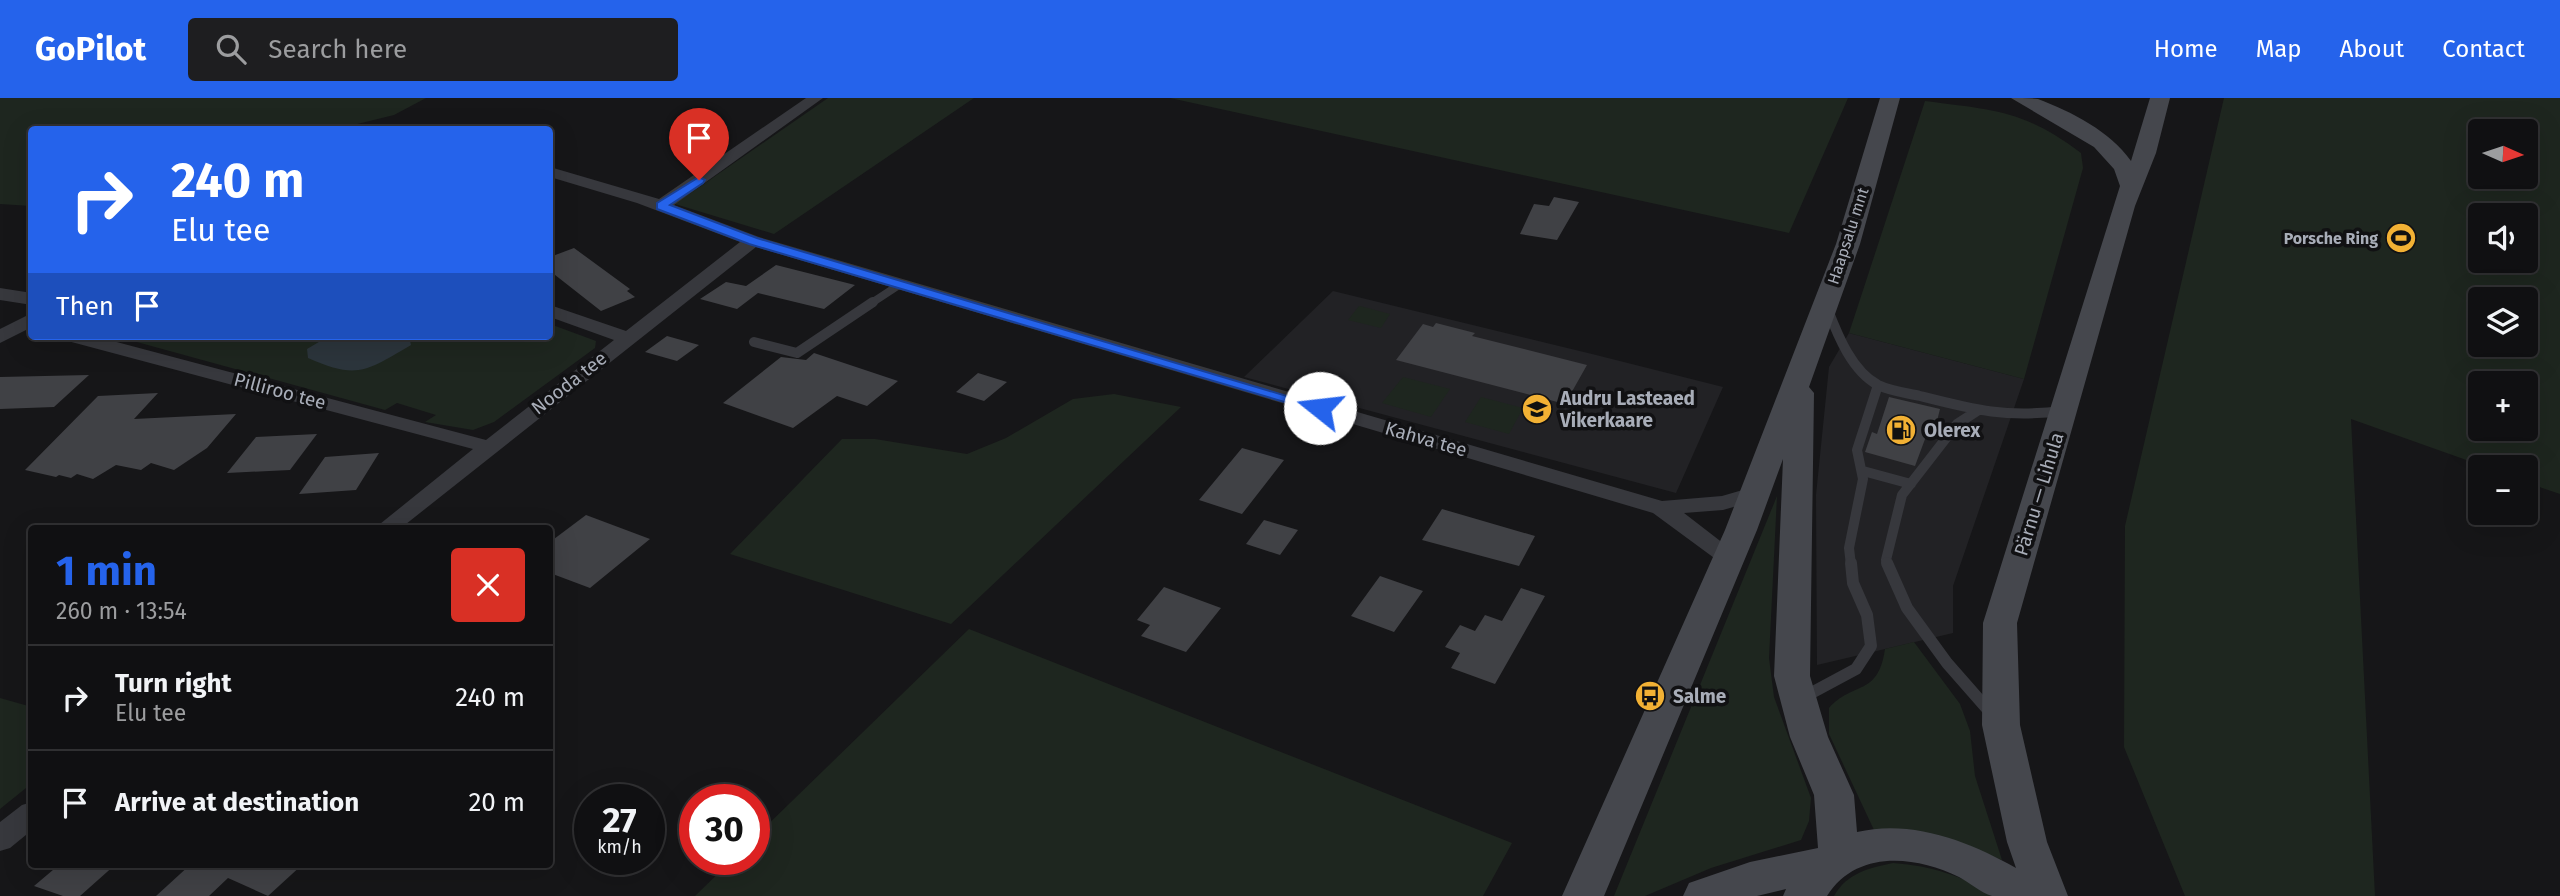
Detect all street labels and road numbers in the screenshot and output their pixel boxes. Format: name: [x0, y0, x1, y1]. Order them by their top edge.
street label: Haapsalu mnt: [1823, 185, 1873, 287]
street label: Nooda tee: [527, 346, 611, 420]
street label: Pilliroo tee: [232, 368, 328, 414]
street label: Kahva tee: [1382, 416, 1470, 462]
street label: Pärnu — Lihula: [2009, 430, 2069, 558]

